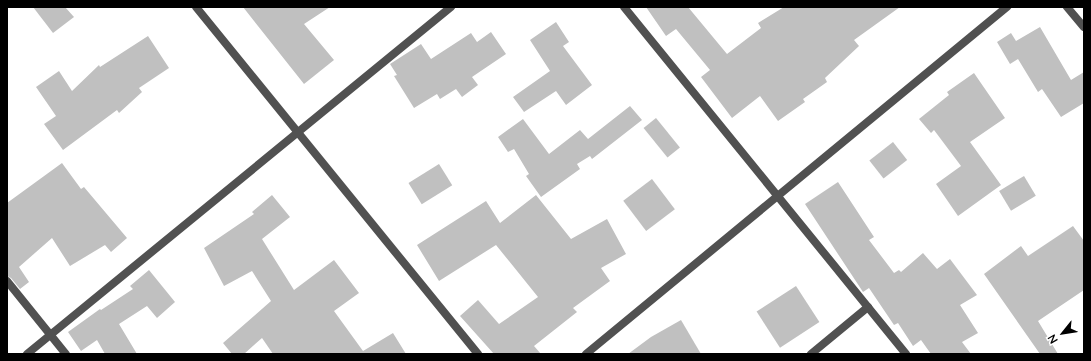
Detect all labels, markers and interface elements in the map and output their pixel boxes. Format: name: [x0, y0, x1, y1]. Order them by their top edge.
north arrow: [1043, 313, 1083, 353]
text: N: [1044, 332, 1060, 346]

